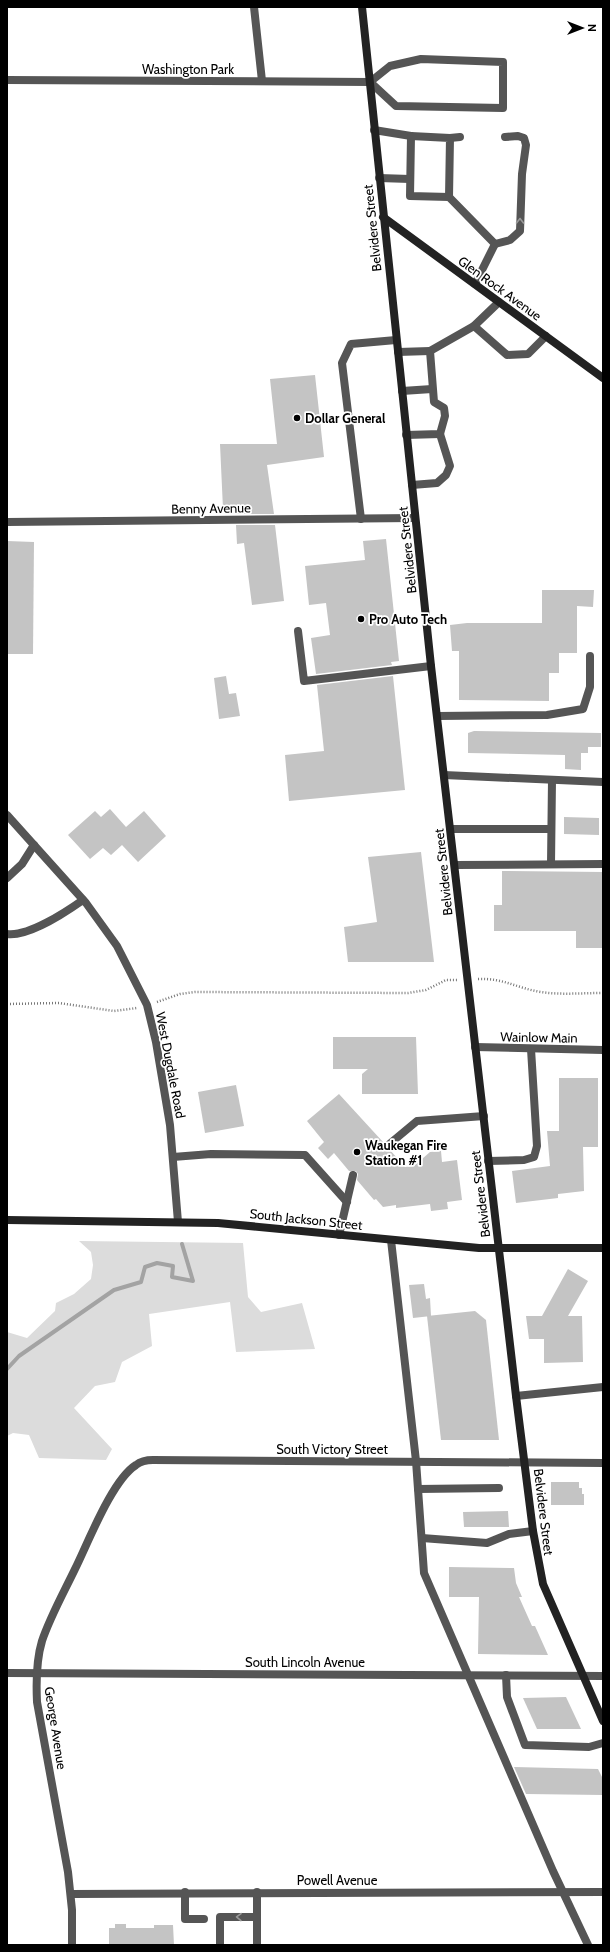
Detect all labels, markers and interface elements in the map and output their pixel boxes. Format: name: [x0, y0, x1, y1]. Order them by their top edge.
north arrow: [562, 8, 602, 48]
text: N: [585, 24, 599, 32]
street label: Washington Park: [142, 61, 234, 77]
street label: Belvidere Street: [359, 183, 385, 272]
one-way arrow: [516, 218, 524, 224]
street label: Glen Rock Avenue: [455, 252, 545, 324]
place label: Dollar General: [305, 410, 386, 426]
marker: Dollar General: [292, 413, 302, 423]
street label: Benny Avenue: [171, 499, 251, 517]
street label: Belvidere Street: [394, 505, 420, 594]
place label: Pro Auto Tech: [369, 611, 447, 627]
marker: Pro Auto Tech: [356, 614, 366, 624]
street label: Belvidere Street: [430, 827, 456, 916]
street label: West Dugdale Road: [153, 1010, 189, 1120]
street label: Wainlow Main: [500, 1028, 578, 1046]
place label: Waukegan Fire Station #1: [365, 1137, 447, 1168]
marker: Waukegan Fire Station #1: [352, 1147, 362, 1157]
street label: Belvidere Street: [467, 1149, 493, 1238]
street label: South Jackson Street: [249, 1205, 364, 1233]
street label: South Victory Street: [276, 1441, 388, 1457]
street label: Belvidere Street: [531, 1468, 557, 1557]
street label: South Lincoln Avenue: [245, 1654, 365, 1670]
street label: George Avenue: [42, 1685, 71, 1771]
street label: Powell Avenue: [297, 1872, 378, 1888]
one-way arrow: [236, 1913, 242, 1921]

